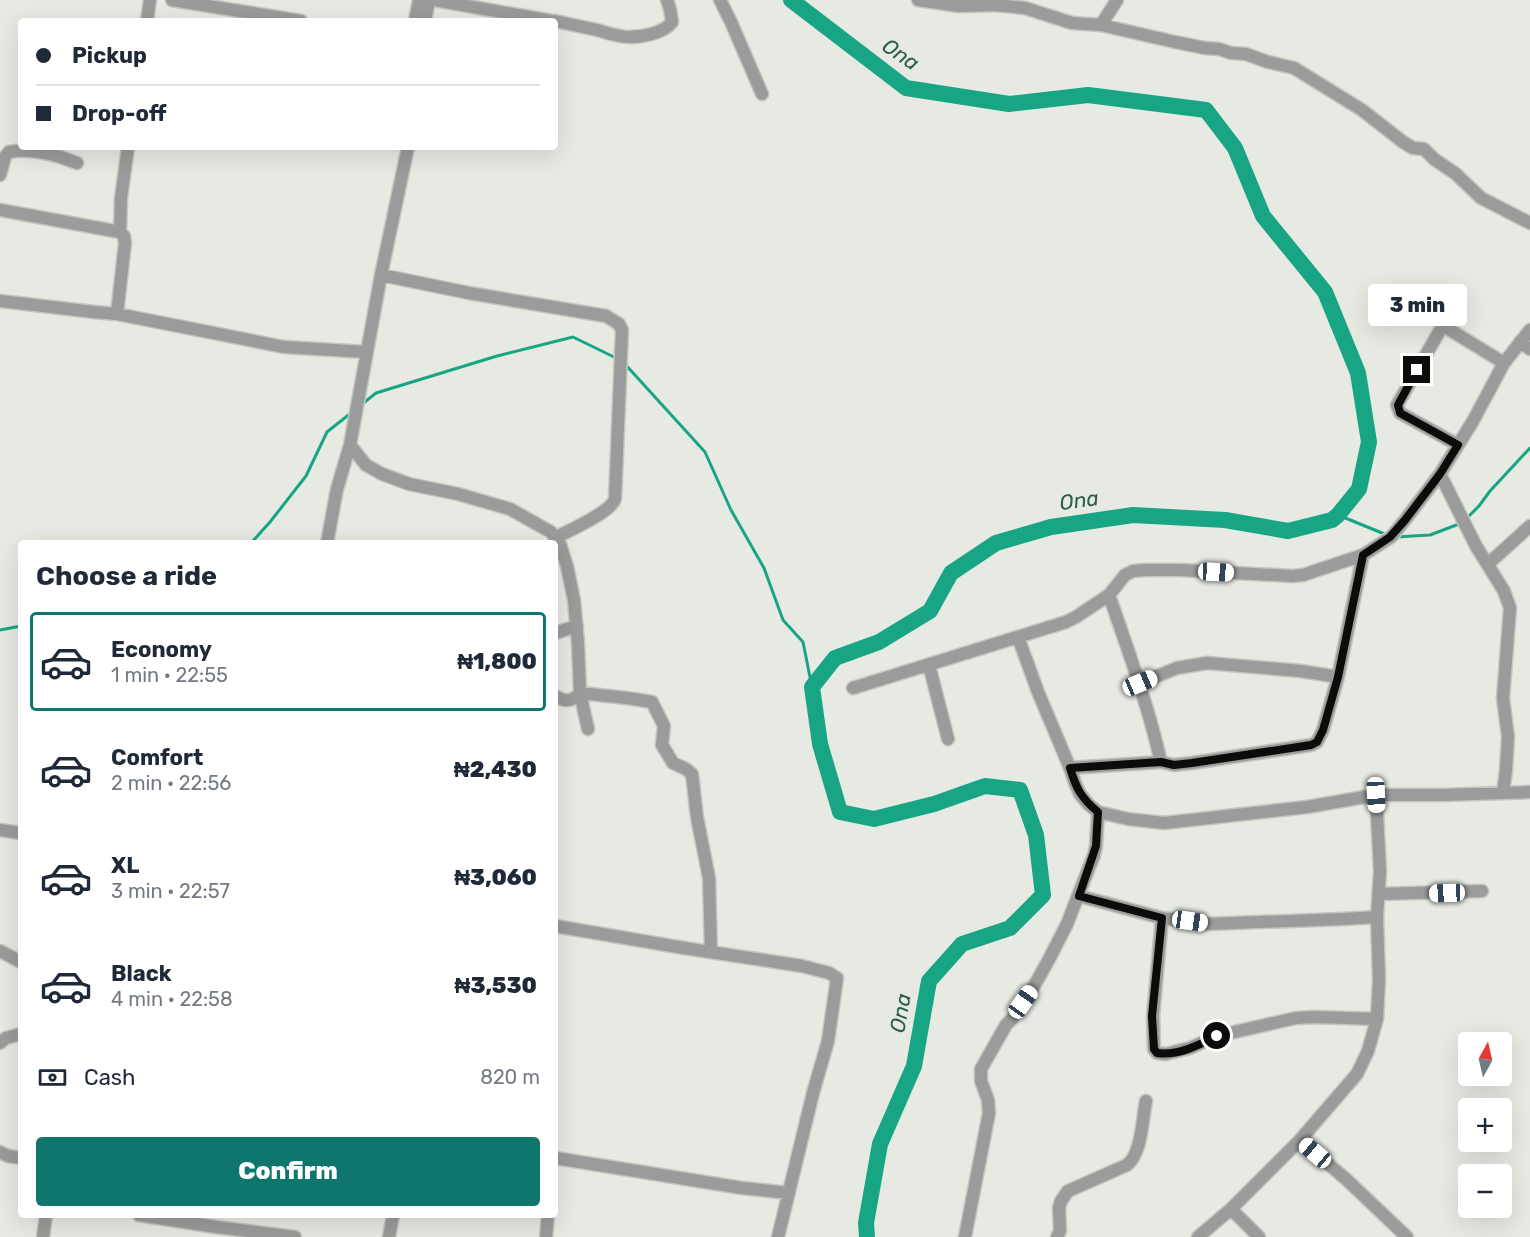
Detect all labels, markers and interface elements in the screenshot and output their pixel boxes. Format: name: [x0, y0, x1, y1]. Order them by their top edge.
water label: Ona: [878, 33, 924, 75]
text: Pickup: [72, 42, 147, 69]
text: Drop-off: [72, 100, 167, 127]
callout: 3 min: [1368, 283, 1466, 325]
text: 3 min: [1390, 293, 1445, 317]
route end: [1403, 356, 1430, 383]
water label: Ona: [1058, 485, 1100, 515]
text: Choose a ride: [36, 560, 217, 592]
car: [1198, 562, 1234, 582]
icon: car: [39, 635, 93, 689]
text: Economy: [111, 636, 212, 663]
text: ₦1,800: [457, 648, 537, 675]
text: 1 min · 22:55: [111, 663, 228, 687]
car: [1120, 668, 1160, 698]
icon: car: [39, 743, 93, 797]
text: Comfort: [111, 744, 203, 771]
text: ₦2,430: [454, 756, 537, 783]
text: 2 min · 22:56: [111, 771, 231, 795]
car: [1366, 777, 1386, 813]
icon: car: [39, 851, 93, 905]
text: XL: [111, 852, 139, 879]
text: ₦3,060: [454, 864, 537, 891]
text: 3 min · 22:57: [111, 879, 230, 903]
car: [1429, 883, 1465, 903]
car: [1171, 910, 1209, 932]
icon: car: [39, 959, 93, 1013]
text: Black: [111, 960, 172, 987]
text: ₦3,530: [455, 972, 537, 999]
car: [1005, 982, 1041, 1022]
text: 4 min · 22:58: [111, 987, 233, 1011]
water label: Ona: [884, 992, 916, 1034]
route start: [1203, 1022, 1230, 1049]
north arrow: [1458, 1032, 1512, 1086]
map controls: [1458, 1032, 1512, 1218]
icon: cash: [36, 1061, 69, 1094]
text: Cash: [84, 1064, 135, 1091]
text: 820 m: [480, 1065, 540, 1089]
button: +: [1458, 1098, 1512, 1152]
car: [1295, 1135, 1335, 1171]
button: Confirm: [36, 1137, 540, 1206]
button: −: [1458, 1164, 1512, 1218]

